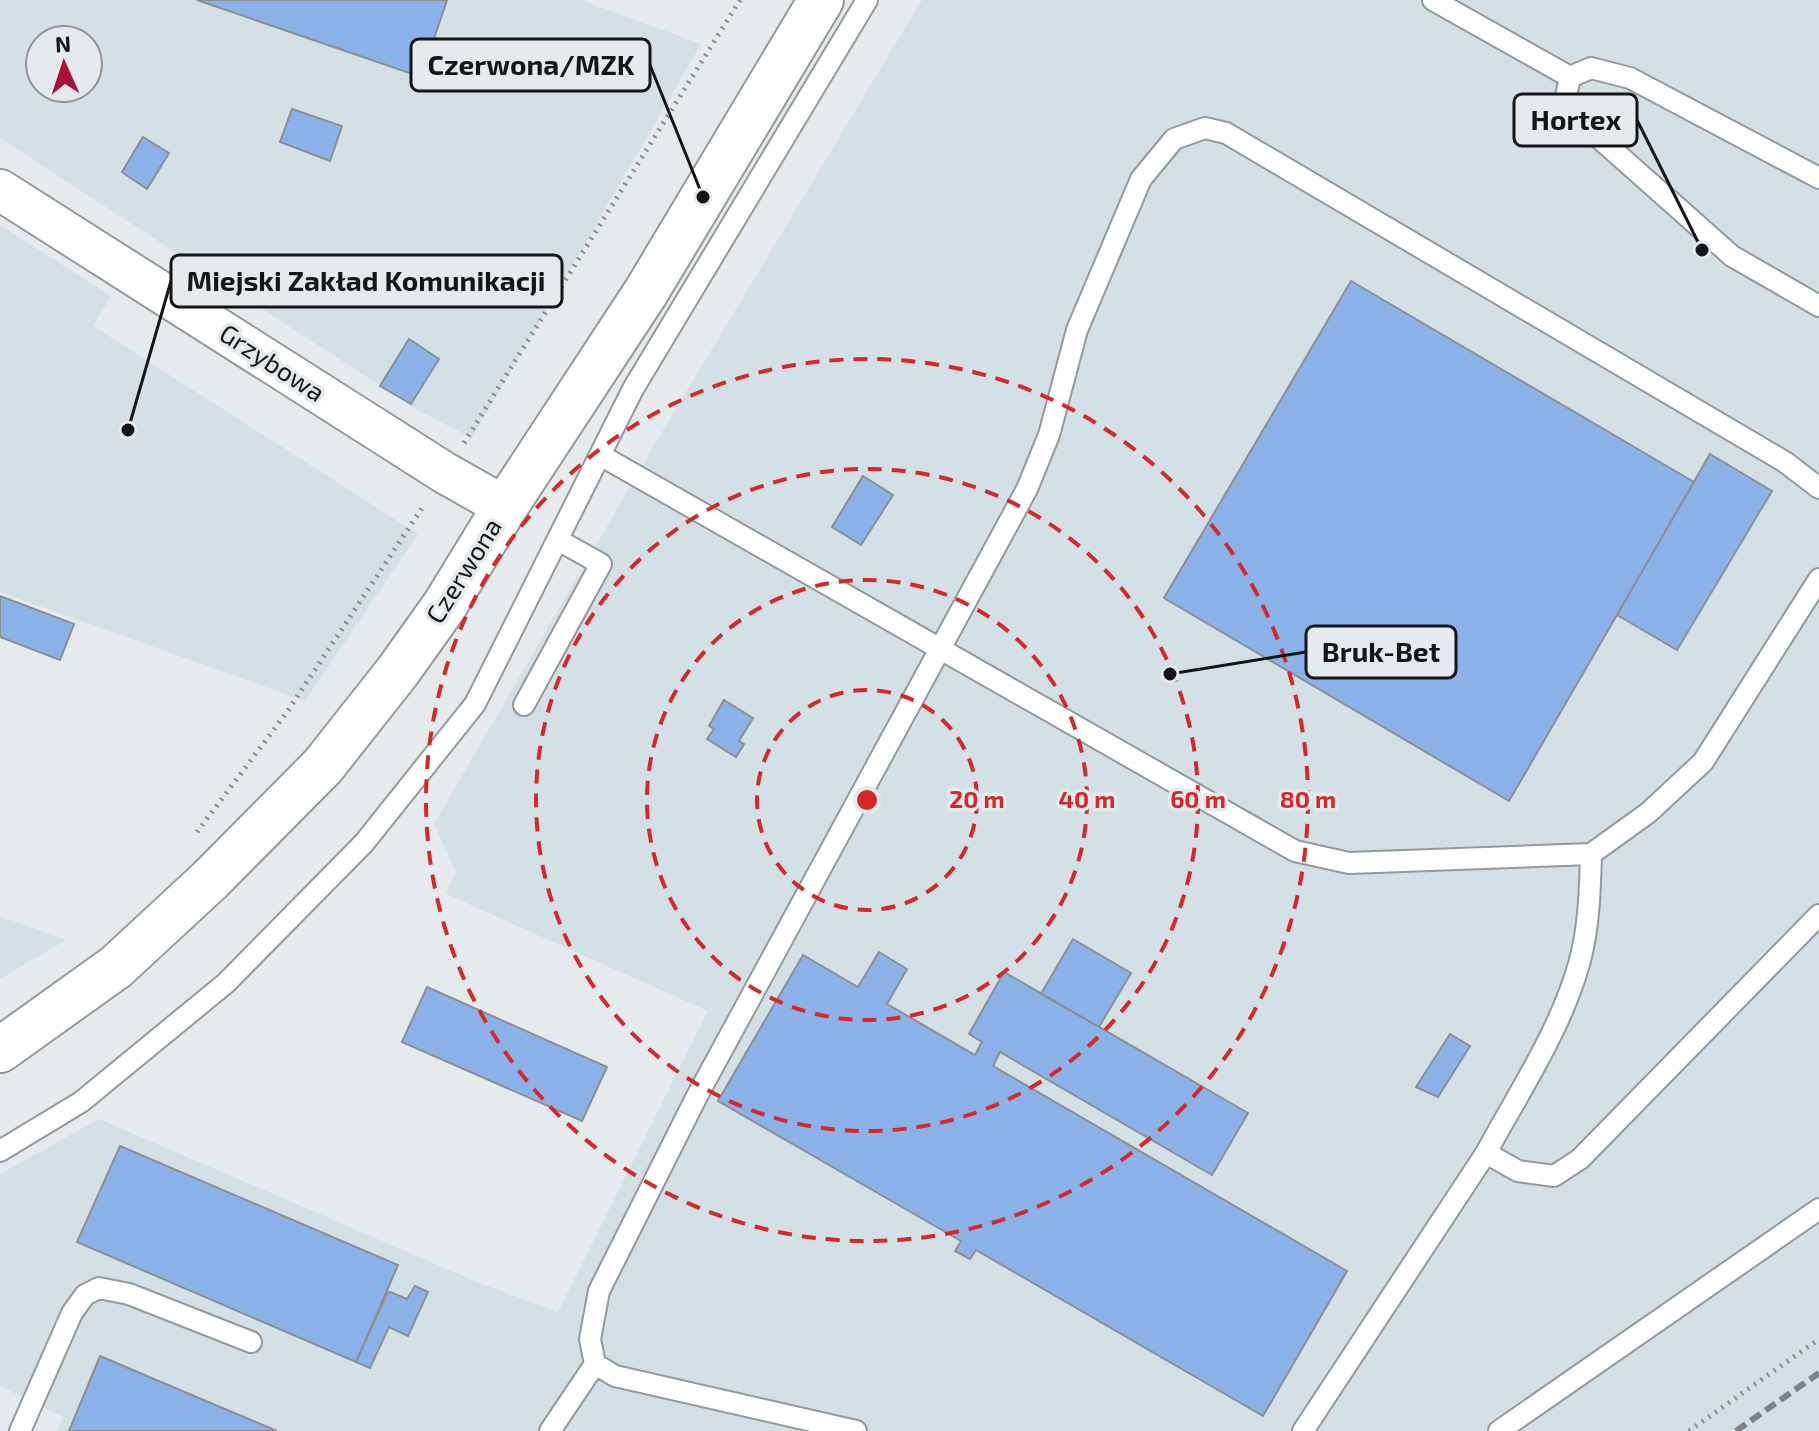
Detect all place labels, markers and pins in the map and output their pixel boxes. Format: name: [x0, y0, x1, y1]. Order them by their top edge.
callout: Czerwona/MZK: [411, 39, 650, 91]
callout: Hortex: [1514, 94, 1637, 146]
callout: Miejski Zakład Komunikacji: [171, 255, 562, 307]
callout: Bruk-Bet: [1306, 626, 1456, 678]
centre of rings: [853, 786, 881, 814]

